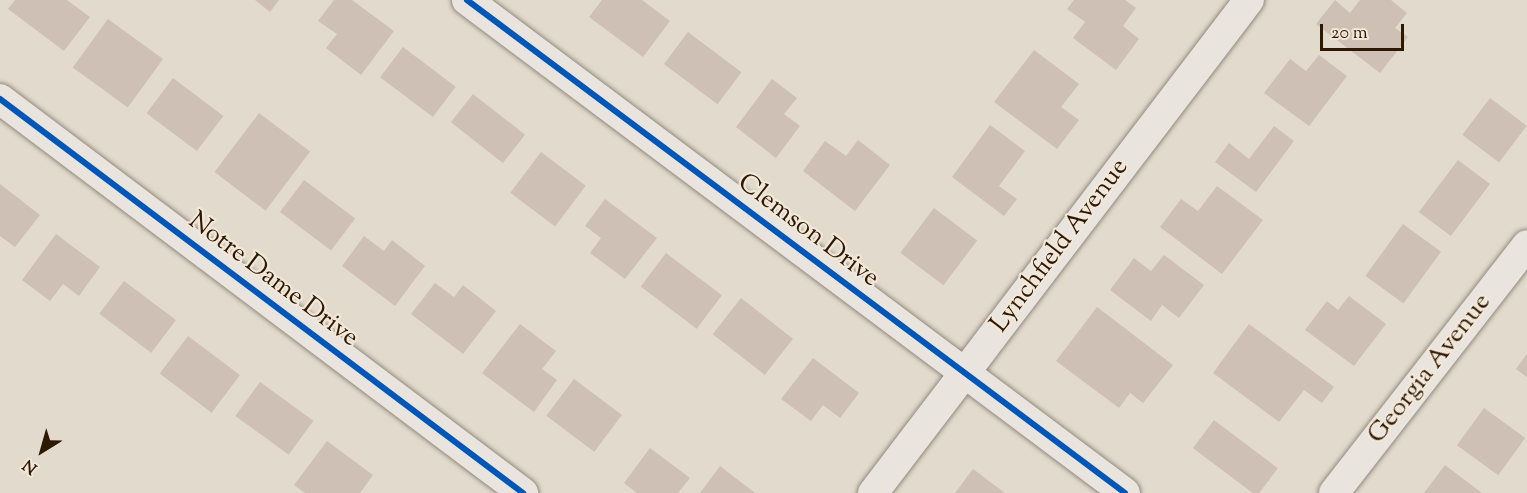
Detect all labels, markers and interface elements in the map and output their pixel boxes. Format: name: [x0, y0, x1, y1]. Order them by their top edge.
scale bar: [1323, 12, 1407, 50]
text: 20 m: [1331, 21, 1368, 47]
street label: Lynchfield Avenue: [984, 153, 1136, 339]
street label: Clemson Drive: [731, 168, 885, 294]
street label: Notre Dame Drive: [182, 206, 364, 354]
street label: Georgia Avenue: [1362, 288, 1498, 450]
north arrow: [12, 421, 72, 481]
text: N: [19, 453, 43, 479]

